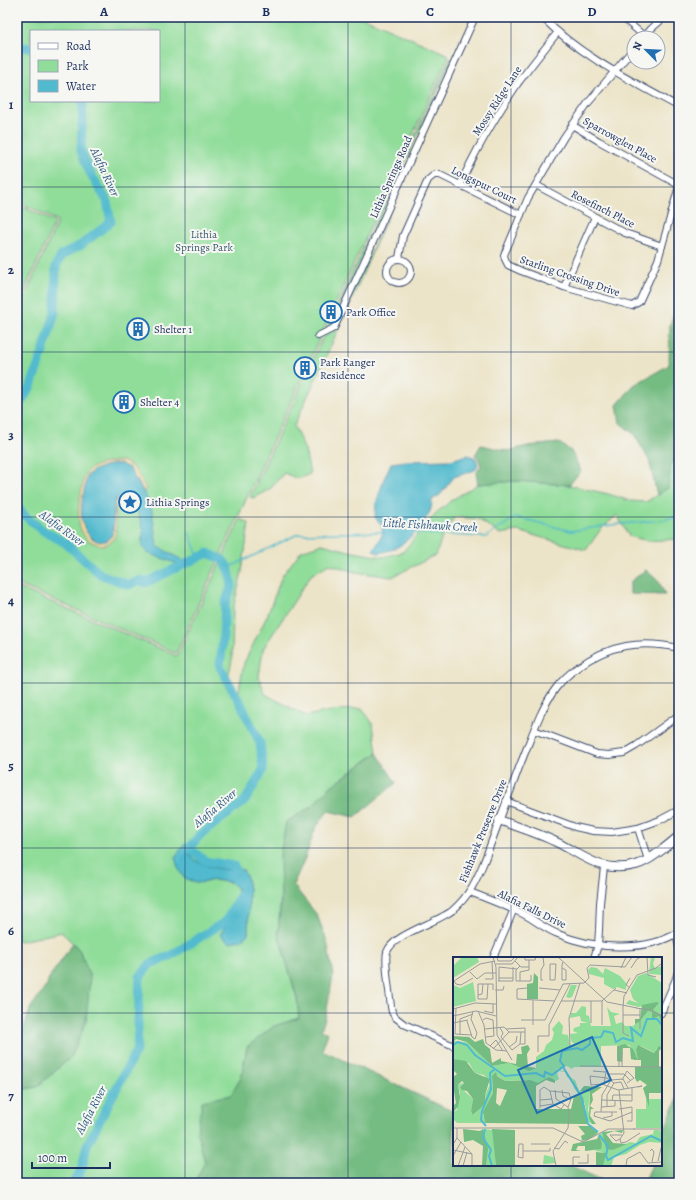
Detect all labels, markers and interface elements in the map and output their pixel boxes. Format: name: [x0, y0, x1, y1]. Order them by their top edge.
text: A: [99, 3, 109, 20]
text: B: [262, 3, 270, 20]
text: C: [426, 3, 434, 20]
text: D: [587, 3, 597, 20]
legend: [30, 30, 160, 102]
north arrow: [626, 30, 666, 70]
text: Road: [66, 38, 92, 54]
text: N: [629, 39, 646, 53]
text: Park: [66, 58, 89, 74]
street label: Mossy Ridge Lane: [469, 63, 525, 139]
text: Water: [65, 78, 96, 94]
text: 1: [9, 96, 14, 113]
street label: Sparrowglen Place: [580, 113, 660, 167]
street label: Lithia Springs Road: [366, 133, 416, 221]
water label: Alafia River: [86, 144, 124, 200]
street label: Longspur Court: [449, 163, 520, 207]
street label: Rosefinch Place: [569, 186, 638, 232]
park label: Lithia Springs Park: [175, 227, 233, 255]
street label: Starling Crossing Drive: [518, 252, 622, 300]
text: 2: [8, 261, 15, 278]
building icon: Park Office: [318, 299, 344, 325]
place label: Park Office: [346, 305, 396, 320]
building icon: Shelter 1: [125, 316, 151, 342]
place label: Shelter 1: [154, 322, 192, 337]
building icon: Park Ranger Residence: [292, 355, 318, 381]
place label: Park Ranger Residence: [320, 355, 375, 383]
building icon: Shelter 4: [111, 389, 137, 415]
place label: Shelter 4: [140, 395, 179, 410]
text: 3: [8, 426, 14, 443]
place icon: Lithia Springs: [117, 489, 143, 515]
place label: Lithia Springs: [146, 495, 210, 510]
water label: Alafia River: [35, 506, 88, 550]
water label: Little Fishhawk Creek: [382, 515, 479, 536]
text: 4: [8, 592, 14, 609]
text: 5: [8, 757, 14, 774]
street label: Fishhawk Preserve Drive: [455, 777, 511, 885]
water label: Alafia River: [189, 785, 241, 832]
street label: Alafia Falls Drive: [494, 885, 569, 932]
text: 6: [8, 922, 14, 939]
inset map: [453, 957, 662, 1166]
water label: Alafia River: [71, 1082, 111, 1138]
text: 7: [8, 1087, 14, 1104]
scale bar: [32, 1144, 110, 1170]
text: 100 m: [38, 1150, 67, 1166]

